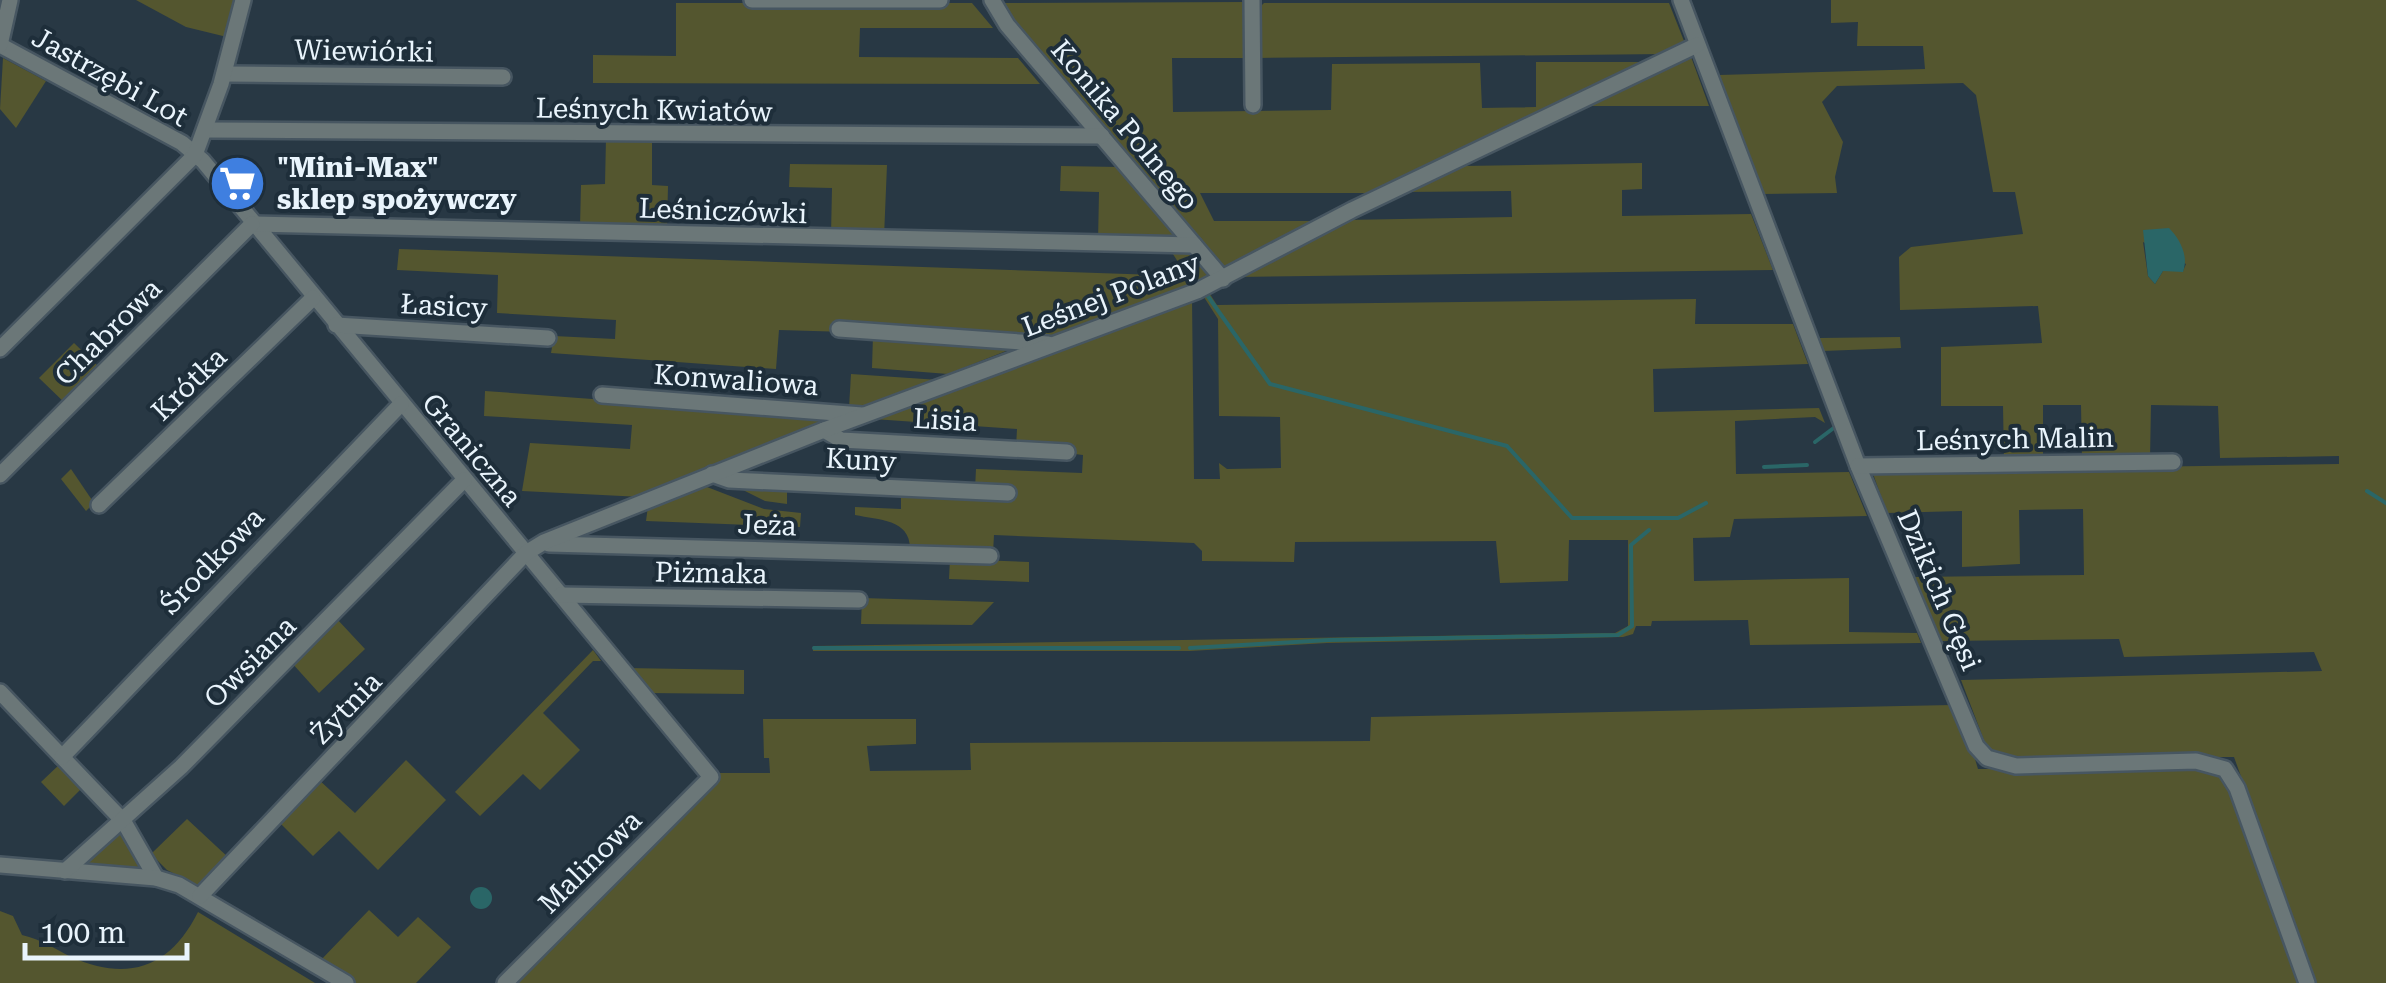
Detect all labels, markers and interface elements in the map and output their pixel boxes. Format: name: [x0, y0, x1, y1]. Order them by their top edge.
street label: Jastrzębi Lot: [26, 21, 194, 133]
street label: Wiewiórki: [294, 33, 434, 69]
street label: Konika Polnego: [1044, 33, 1206, 217]
street label: Leśnych Kwiatów: [535, 91, 774, 129]
place label: "Mini-Max" sklep spożywczy: [277, 151, 517, 216]
supermarket icon: "Mini-Max" sklep spożywczy: [208, 153, 268, 213]
street label: Leśniczówki: [638, 192, 808, 230]
street label: Leśnej Polany: [1017, 246, 1205, 344]
street label: Chabrowa: [48, 272, 168, 392]
street label: Łasicy: [400, 287, 489, 325]
street label: Krótka: [145, 340, 233, 428]
street label: Konwaliowa: [653, 358, 819, 402]
street label: Graniczna: [415, 387, 529, 513]
street label: Lisia: [912, 402, 978, 438]
street label: Leśnych Malin: [1916, 421, 2114, 457]
street label: Kuny: [825, 442, 898, 478]
street label: Środkowa: [152, 500, 271, 621]
street label: Dzikich Gęsi: [1890, 505, 1988, 675]
street label: Jeża: [737, 507, 797, 543]
street label: Piżmaka: [654, 556, 768, 590]
street label: Owsiana: [197, 609, 303, 715]
street label: Żytnia: [304, 665, 388, 751]
street label: Malinowa: [532, 804, 648, 920]
scale bar: [25, 898, 188, 960]
text: 100 m: [40, 915, 125, 950]

